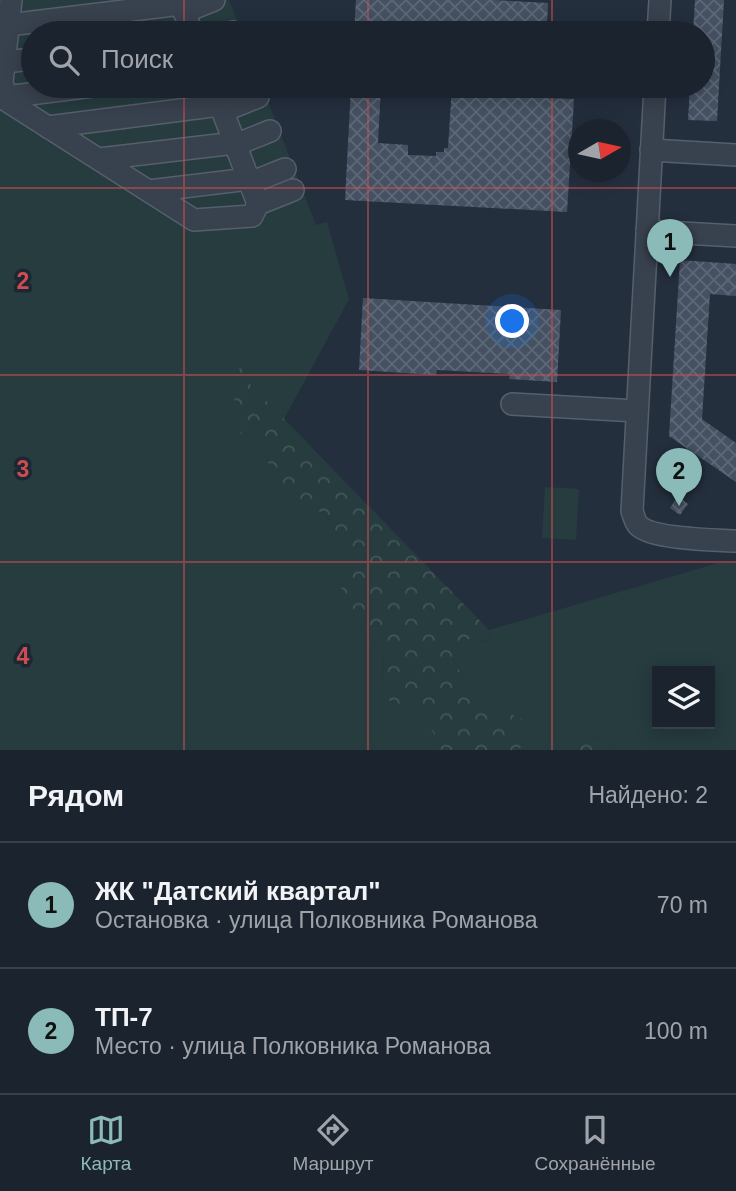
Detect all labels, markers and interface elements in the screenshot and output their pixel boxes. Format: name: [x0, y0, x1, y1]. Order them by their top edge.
search box: [21, 21, 715, 98]
icon: search: [45, 41, 83, 79]
text: Поиск: [101, 44, 173, 74]
north arrow: [568, 119, 631, 182]
pin: 1: [647, 219, 693, 277]
text: 2: [17, 268, 29, 294]
your location: [495, 304, 529, 338]
pin: 2: [656, 448, 702, 506]
text: 3: [17, 456, 29, 482]
text: 4: [17, 643, 30, 669]
map controls: [652, 666, 715, 729]
button: layers: [652, 666, 715, 729]
text: Рядом: [28, 779, 124, 812]
text: Найдено: 2: [588, 782, 708, 808]
text: ЖК "Датский квартал": [95, 876, 381, 906]
text: 1: [45, 892, 57, 918]
text: 70 m: [657, 892, 708, 918]
text: Остановка · улица Полковника Романова: [95, 907, 537, 933]
text: ТП-7: [95, 1002, 153, 1032]
text: 2: [45, 1018, 57, 1044]
text: 100 m: [644, 1018, 708, 1044]
text: Место · улица Полковника Романова: [95, 1033, 491, 1059]
tab: Карта: [81, 1111, 131, 1175]
tab: Маршрут: [292, 1111, 373, 1175]
tab: Сохранённые: [534, 1111, 655, 1175]

